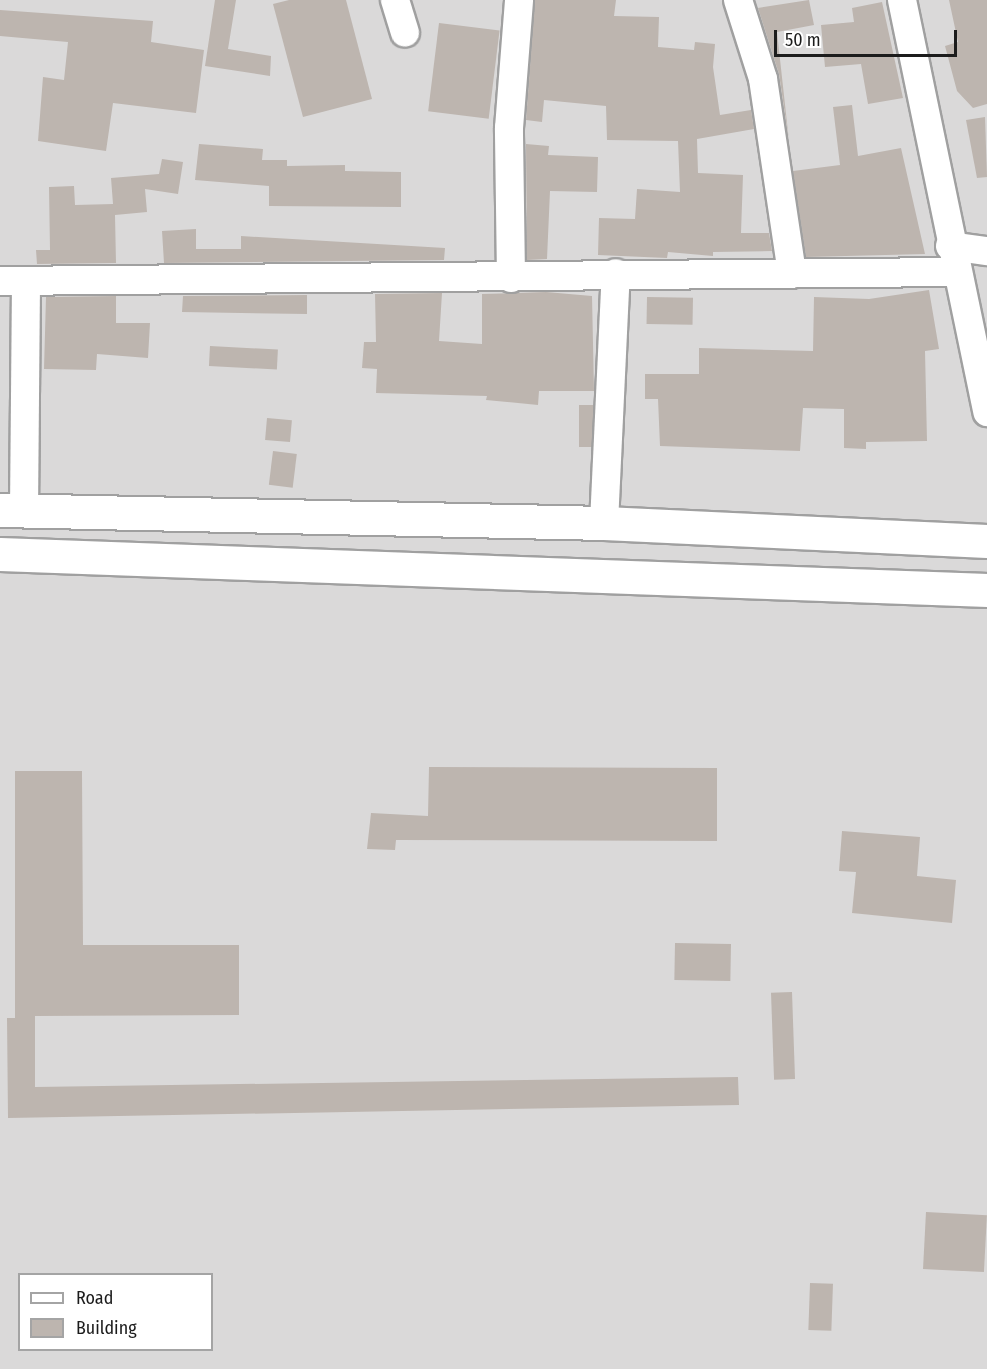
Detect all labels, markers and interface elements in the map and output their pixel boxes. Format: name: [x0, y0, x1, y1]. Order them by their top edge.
scale bar: [777, 18, 960, 56]
text: 50 m: [785, 29, 821, 51]
legend: [18, 1273, 213, 1351]
text: Road: [76, 1287, 113, 1309]
text: Building: [76, 1317, 137, 1339]

